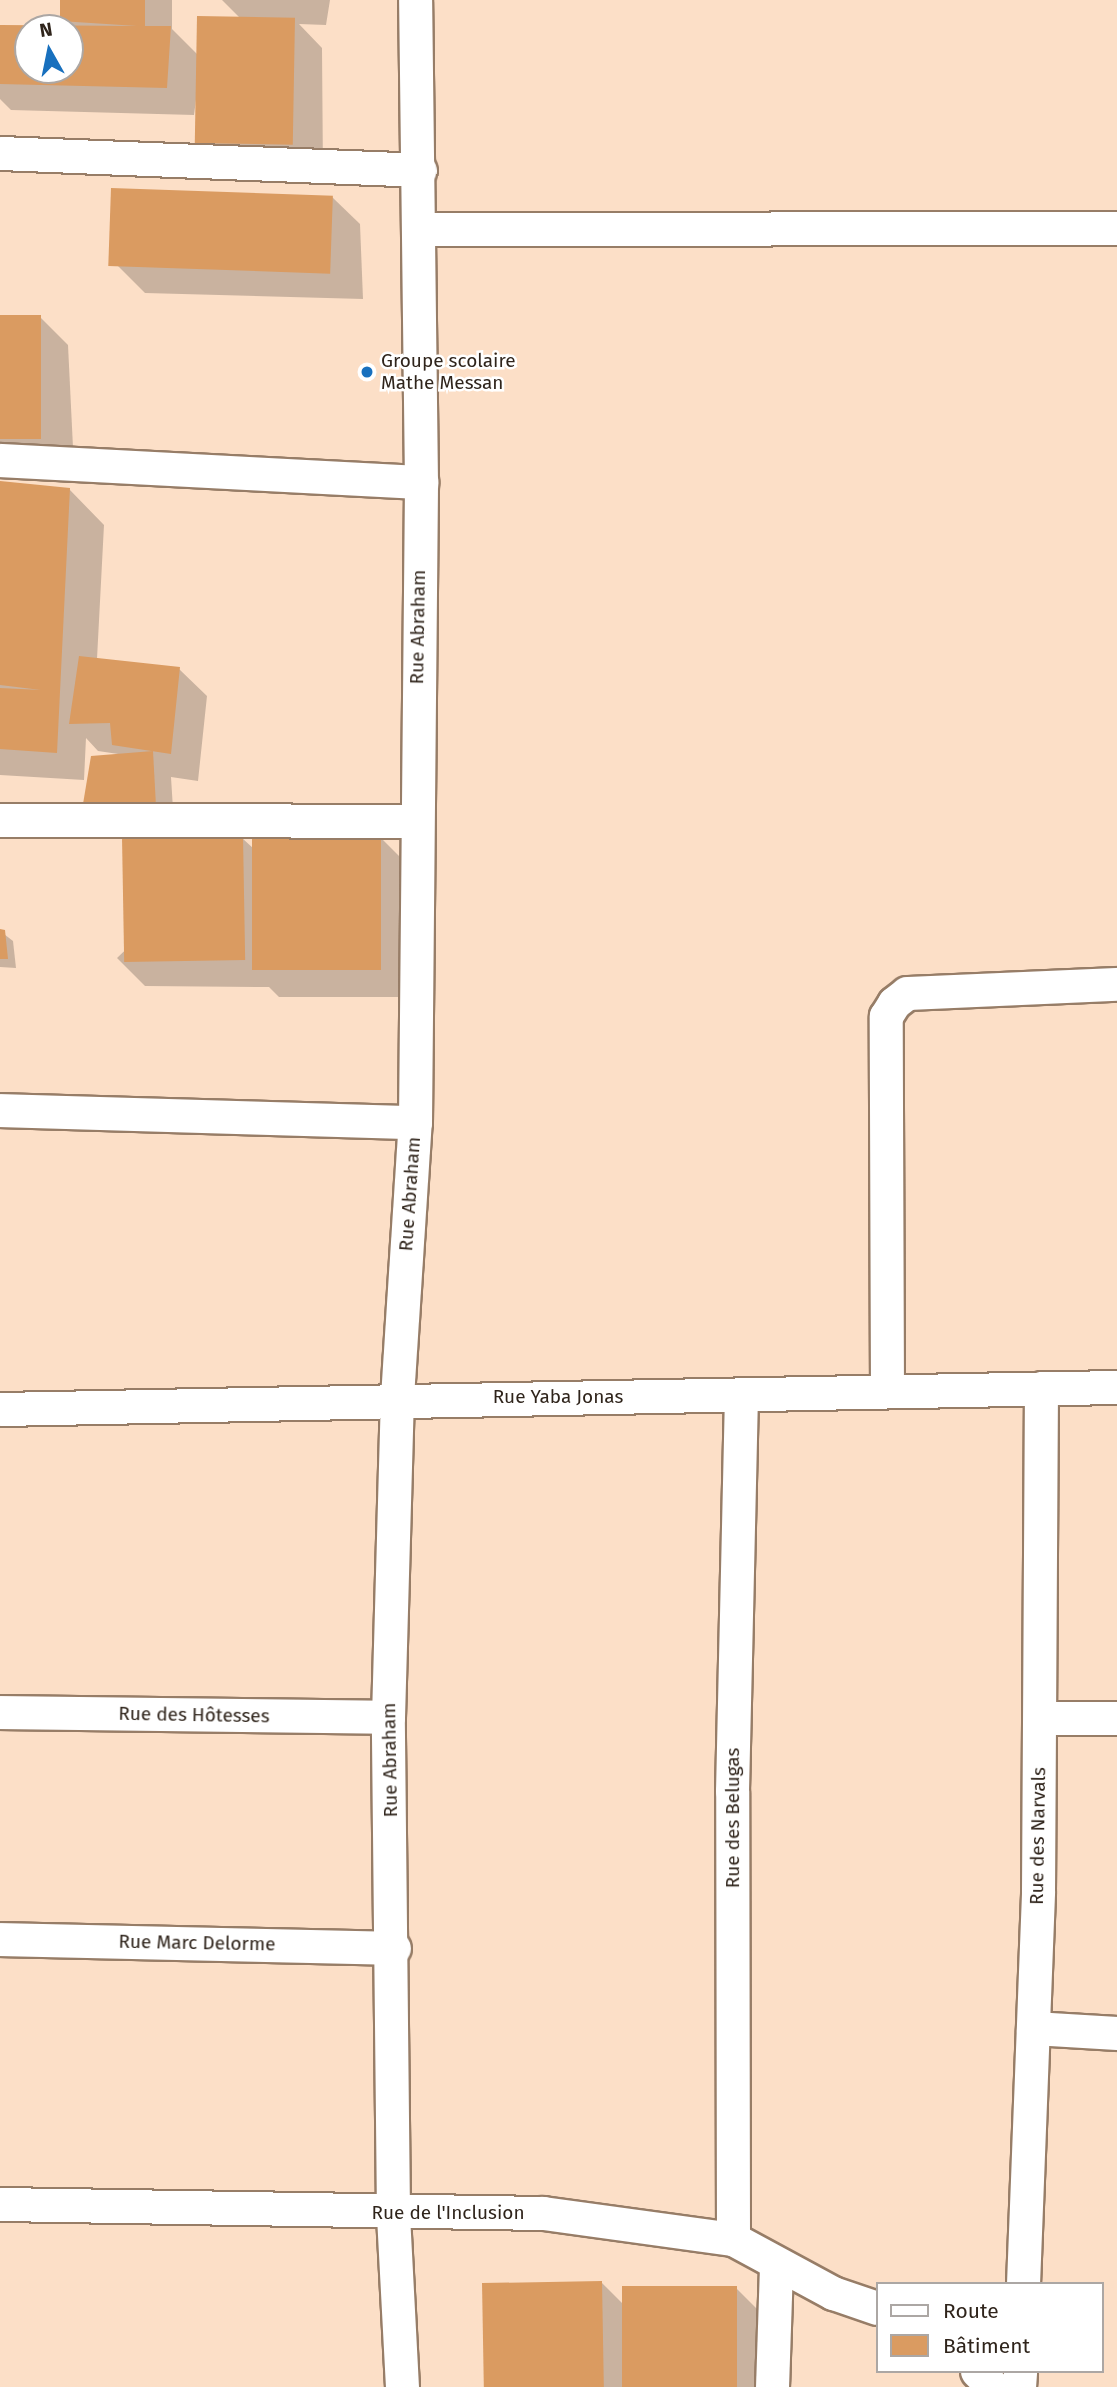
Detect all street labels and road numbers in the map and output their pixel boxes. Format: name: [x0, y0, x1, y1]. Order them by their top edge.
street label: Rue Abraham: [406, 569, 430, 685]
street label: Rue Abraham: [395, 1136, 425, 1252]
street label: Rue Yaba Jonas: [493, 1386, 623, 1408]
street label: Rue des Hôtesses: [118, 1702, 270, 1728]
street label: Rue Abraham: [378, 1702, 402, 1818]
street label: Rue des Belugas: [722, 1748, 744, 1888]
street label: Rue des Narvals: [1025, 1767, 1051, 1905]
street label: Rue Marc Delorme: [118, 1930, 276, 1956]
street label: Rue de l'Inclusion: [371, 2202, 525, 2224]

